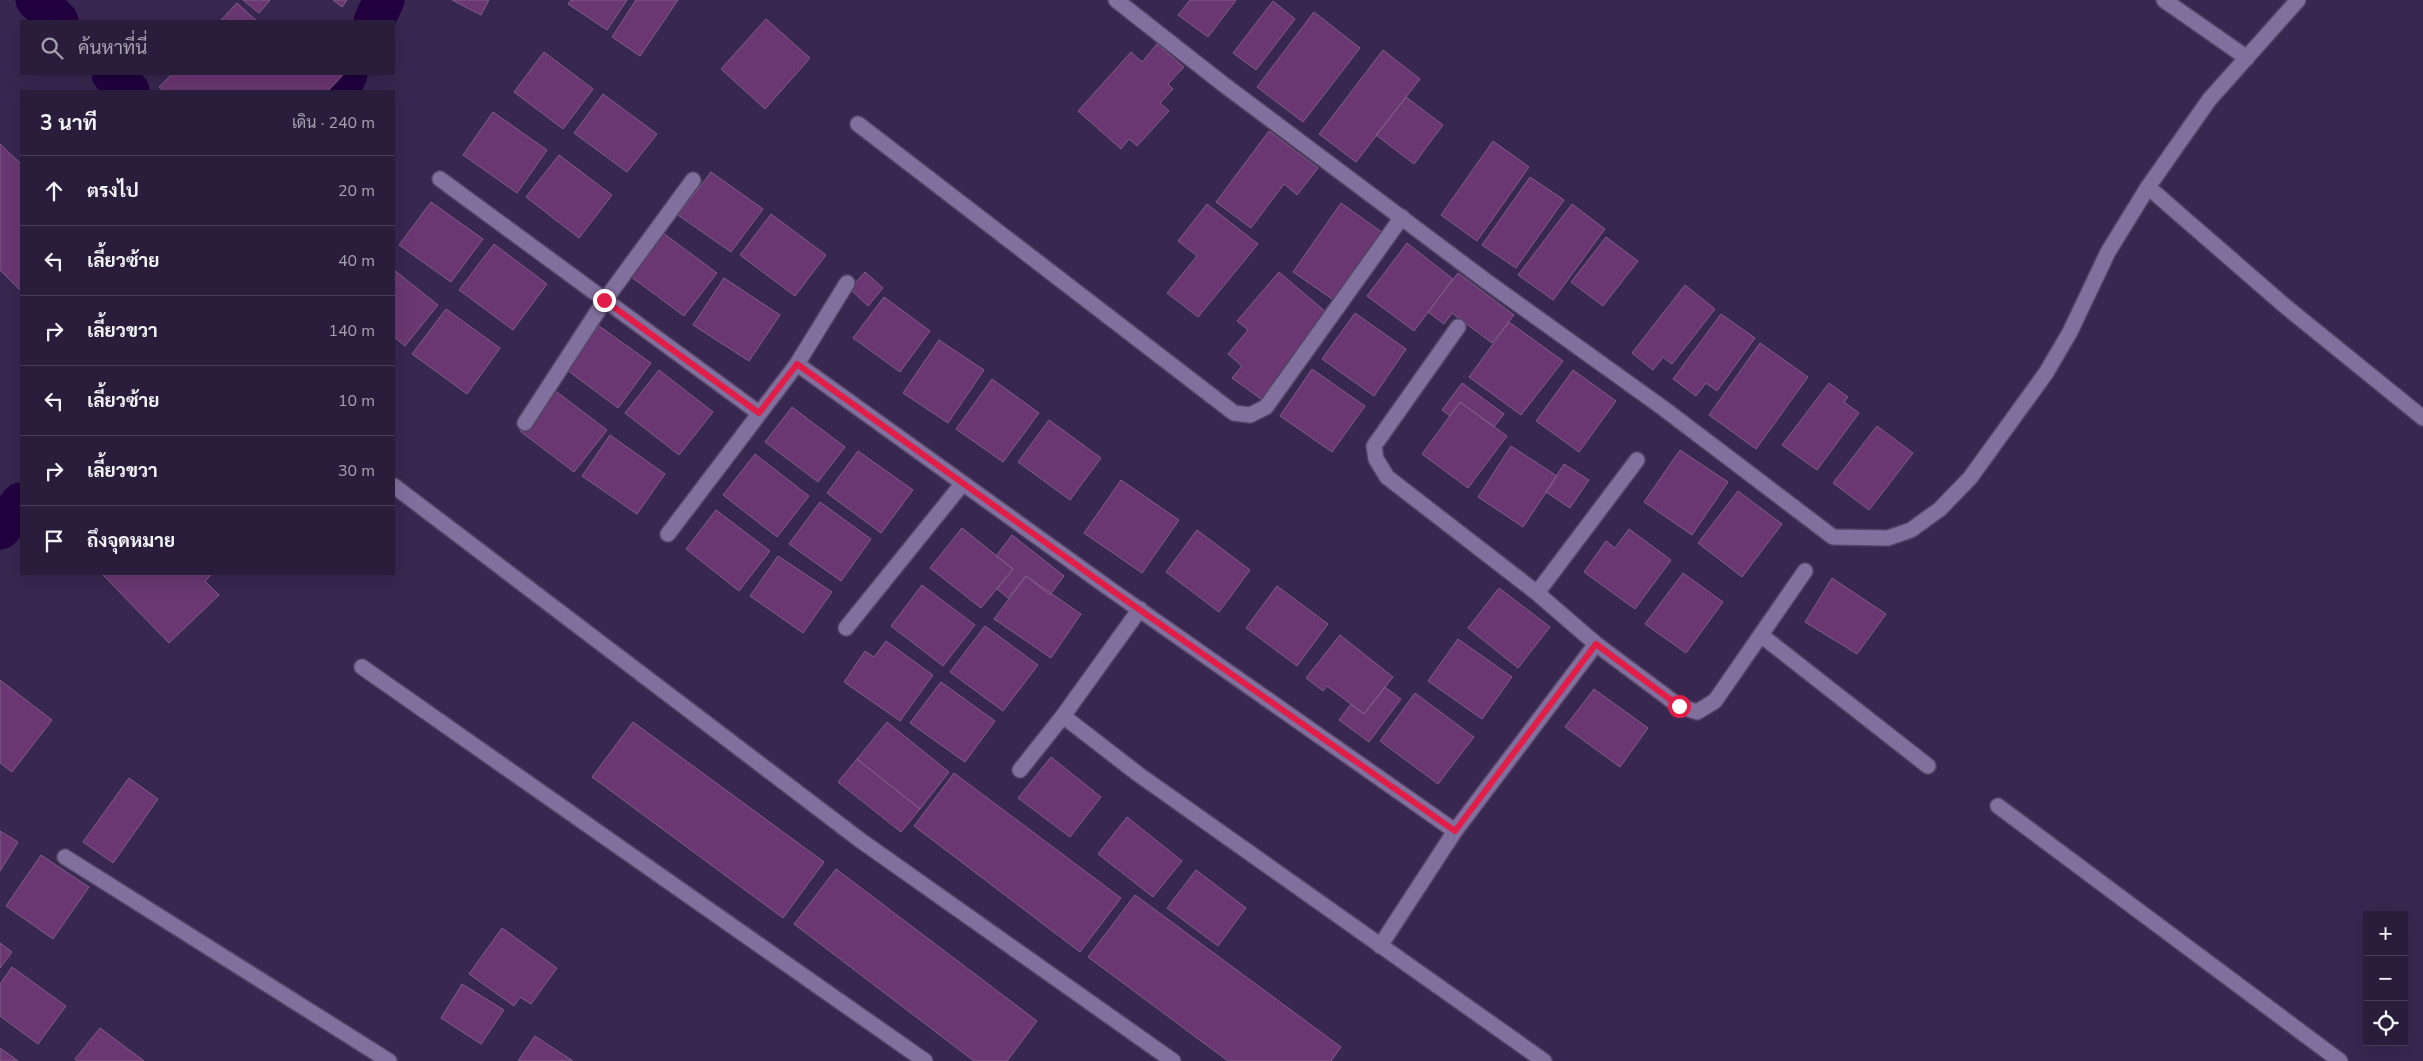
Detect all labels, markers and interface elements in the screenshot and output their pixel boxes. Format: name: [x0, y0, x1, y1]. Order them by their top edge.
search box: [20, 20, 395, 75]
icon: search: [38, 34, 66, 62]
text: ค้นหาที่นี่: [78, 35, 147, 61]
text: 3 นาที: [40, 109, 97, 137]
text: เดิน · 240 m: [292, 112, 375, 134]
icon: ahead: [40, 177, 68, 205]
text: ตรงไป: [87, 178, 139, 204]
text: 20 m: [338, 180, 375, 202]
icon: left: [40, 247, 68, 275]
text: เลี้ยวซ้าย: [87, 248, 159, 274]
text: 40 m: [338, 250, 375, 272]
route end: [593, 289, 616, 312]
icon: right: [40, 317, 68, 345]
text: เลี้ยวขวา: [87, 318, 158, 344]
text: 140 m: [328, 320, 375, 342]
icon: left: [40, 387, 68, 415]
text: เลี้ยวซ้าย: [87, 388, 159, 414]
text: 10 m: [338, 390, 375, 412]
icon: right: [40, 457, 68, 485]
text: เลี้ยวขวา: [87, 458, 158, 484]
text: 30 m: [338, 460, 375, 482]
icon: arrive: [40, 527, 68, 555]
text: ถึงจุดหมาย: [87, 528, 175, 554]
route start: [1668, 695, 1691, 718]
map controls: [2363, 911, 2408, 1046]
button: +: [2363, 911, 2408, 956]
button: −: [2363, 956, 2408, 1001]
button: locate: [2363, 1001, 2408, 1046]

